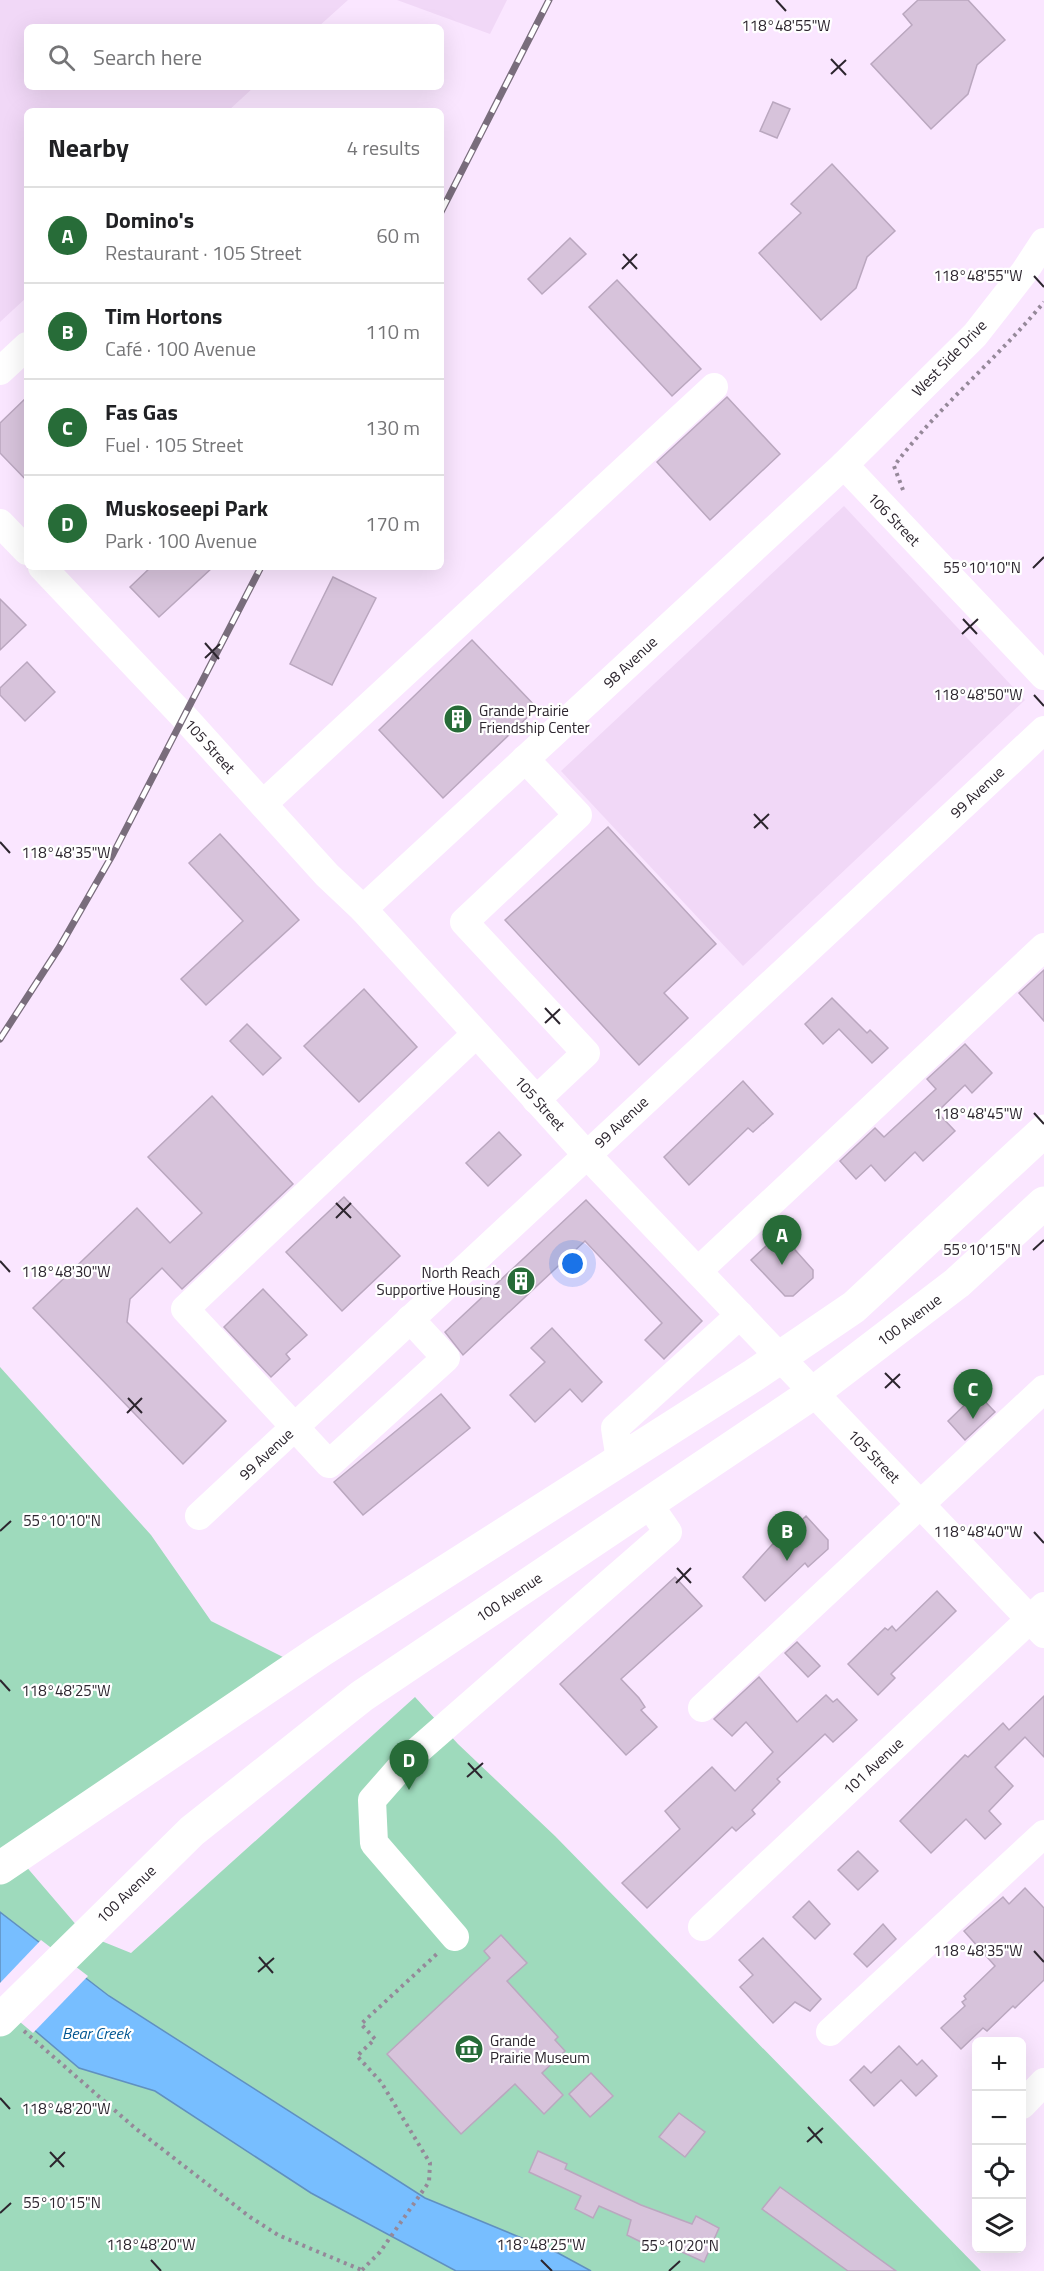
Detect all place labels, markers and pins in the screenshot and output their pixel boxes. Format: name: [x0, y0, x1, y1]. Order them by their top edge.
place label: Grande Prairie Friendship Center: [479, 699, 590, 739]
building icon: Grande Prairie Friendship Center: [442, 703, 474, 735]
pin: A: [762, 1216, 802, 1265]
place label: North Reach Supportive Housing: [377, 1261, 500, 1301]
building icon: North Reach Supportive Housing: [505, 1265, 537, 1297]
pin: C: [954, 1370, 992, 1419]
pin: B: [768, 1512, 806, 1561]
pin: D: [390, 1740, 428, 1790]
place label: Grande Prairie Museum: [490, 2029, 590, 2069]
museum icon: Grande Prairie Museum: [453, 2033, 485, 2065]

